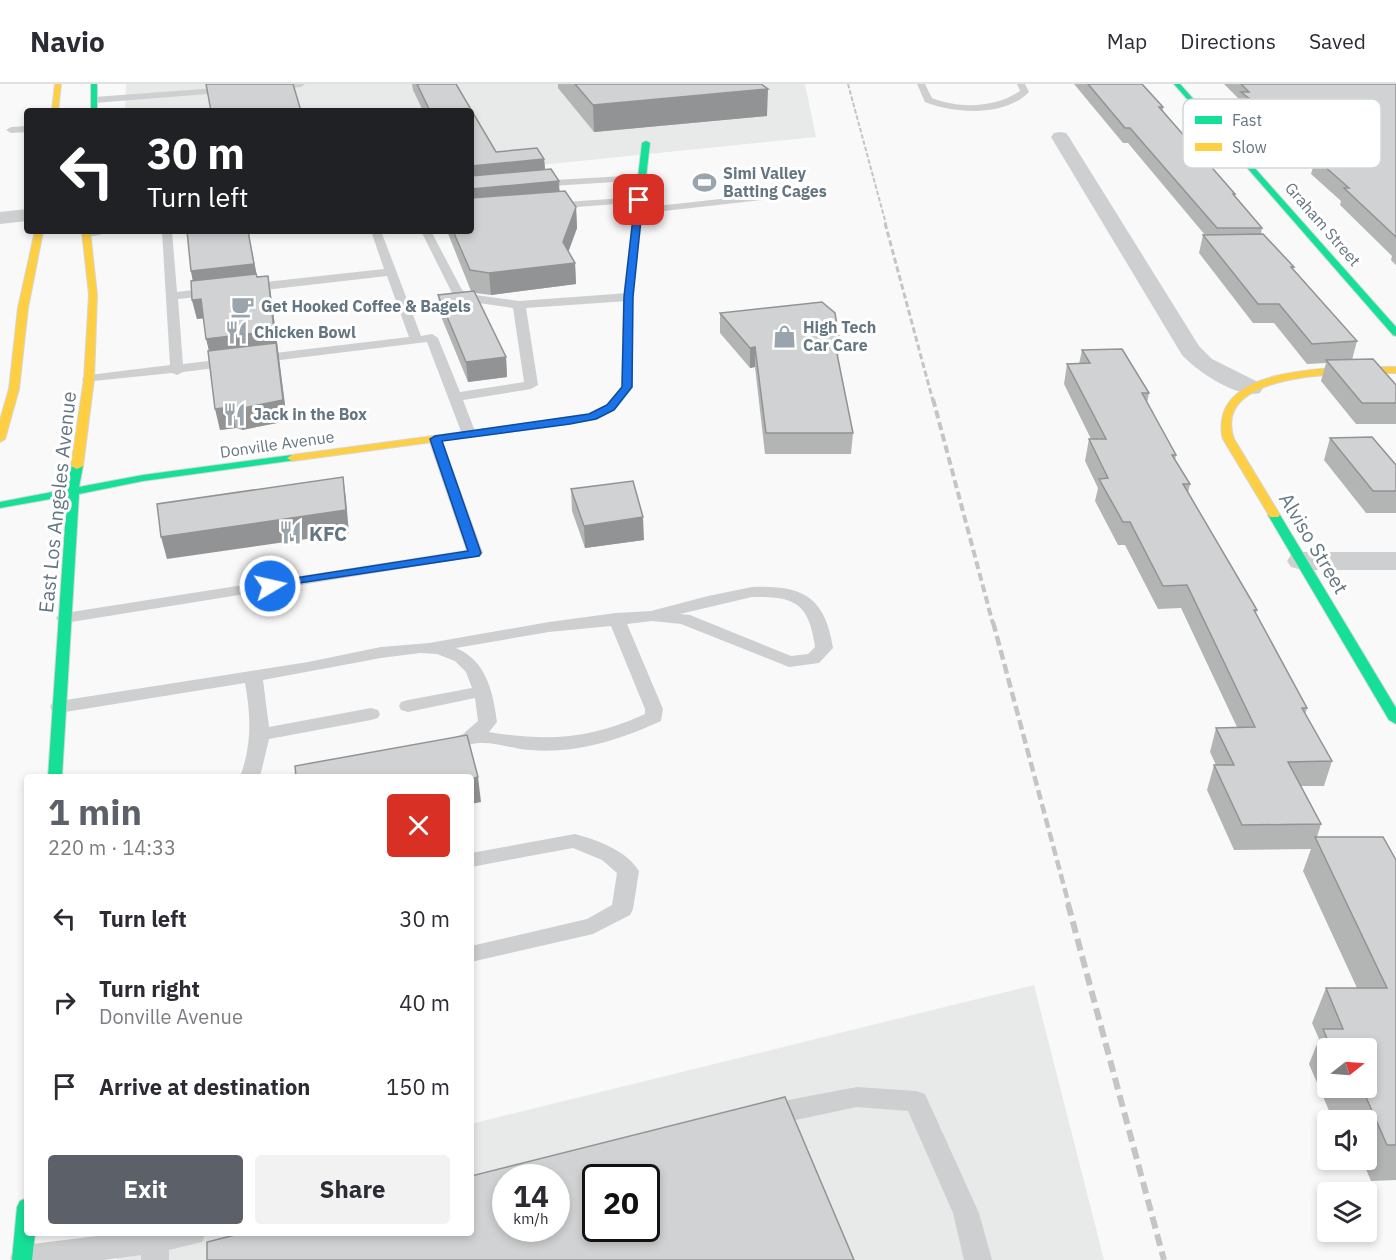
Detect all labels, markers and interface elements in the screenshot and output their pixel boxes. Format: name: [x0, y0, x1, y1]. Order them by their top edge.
text: Navio: [30, 23, 105, 60]
text: Map: [1107, 27, 1147, 55]
text: Directions: [1180, 27, 1276, 55]
text: Saved: [1309, 27, 1366, 55]
legend: [1183, 99, 1381, 168]
text: Fast: [1232, 110, 1262, 130]
text: 30 m: [147, 126, 245, 181]
icon: left: [48, 132, 126, 210]
text: Slow: [1232, 137, 1267, 157]
place label: Simi Valley Batting Cages: [723, 163, 827, 201]
sports icon: Simi Valley Batting Cages: [692, 169, 718, 195]
pin: [613, 174, 664, 225]
street label: Graham Street: [1281, 178, 1365, 270]
text: Turn left: [147, 179, 248, 214]
icon: arrive: [622, 183, 655, 216]
cafe icon: Get Hooked Coffee & Bagels: [230, 293, 256, 319]
place label: Get Hooked Coffee & Bagels: [261, 296, 471, 316]
place label: High Tech Car Care: [803, 317, 876, 355]
restaurant icon: Chicken Bowl: [223, 319, 249, 345]
place label: Chicken Bowl: [254, 322, 356, 342]
shop icon: High Tech Car Care: [772, 323, 798, 349]
street label: East Los Angeles Avenue: [32, 390, 82, 614]
restaurant icon: Jack in the Box: [222, 401, 248, 427]
place label: Jack in the Box: [253, 404, 367, 424]
street label: Donville Avenue: [219, 426, 336, 462]
street label: Alviso Street: [1273, 487, 1355, 599]
restaurant icon: KFC: [278, 520, 304, 546]
place label: KFC: [309, 520, 347, 547]
position arrow: [238, 554, 302, 618]
text: 1 min: [48, 788, 142, 835]
button: close: [387, 794, 450, 857]
text: 220 m · 14:33: [48, 834, 176, 861]
icon: left: [48, 902, 81, 935]
text: Turn left: [99, 904, 187, 933]
text: 30 m: [399, 904, 450, 933]
text: Turn right: [99, 974, 200, 1003]
icon: right: [48, 986, 81, 1019]
text: 40 m: [399, 988, 450, 1017]
text: Donville Avenue: [99, 1003, 243, 1030]
north arrow: [1317, 1038, 1377, 1098]
map controls: [1317, 1038, 1377, 1242]
icon: arrive: [48, 1070, 81, 1103]
text: Arrive at destination: [99, 1072, 310, 1101]
text: 150 m: [386, 1072, 450, 1101]
button: sound: [1317, 1110, 1377, 1170]
button: Exit: [48, 1155, 243, 1224]
button: Share: [255, 1155, 450, 1224]
speed limit sign: 20: [582, 1164, 660, 1242]
text: 14: [513, 1176, 549, 1215]
button: layers: [1317, 1182, 1377, 1242]
text: km/h: [513, 1209, 549, 1228]

